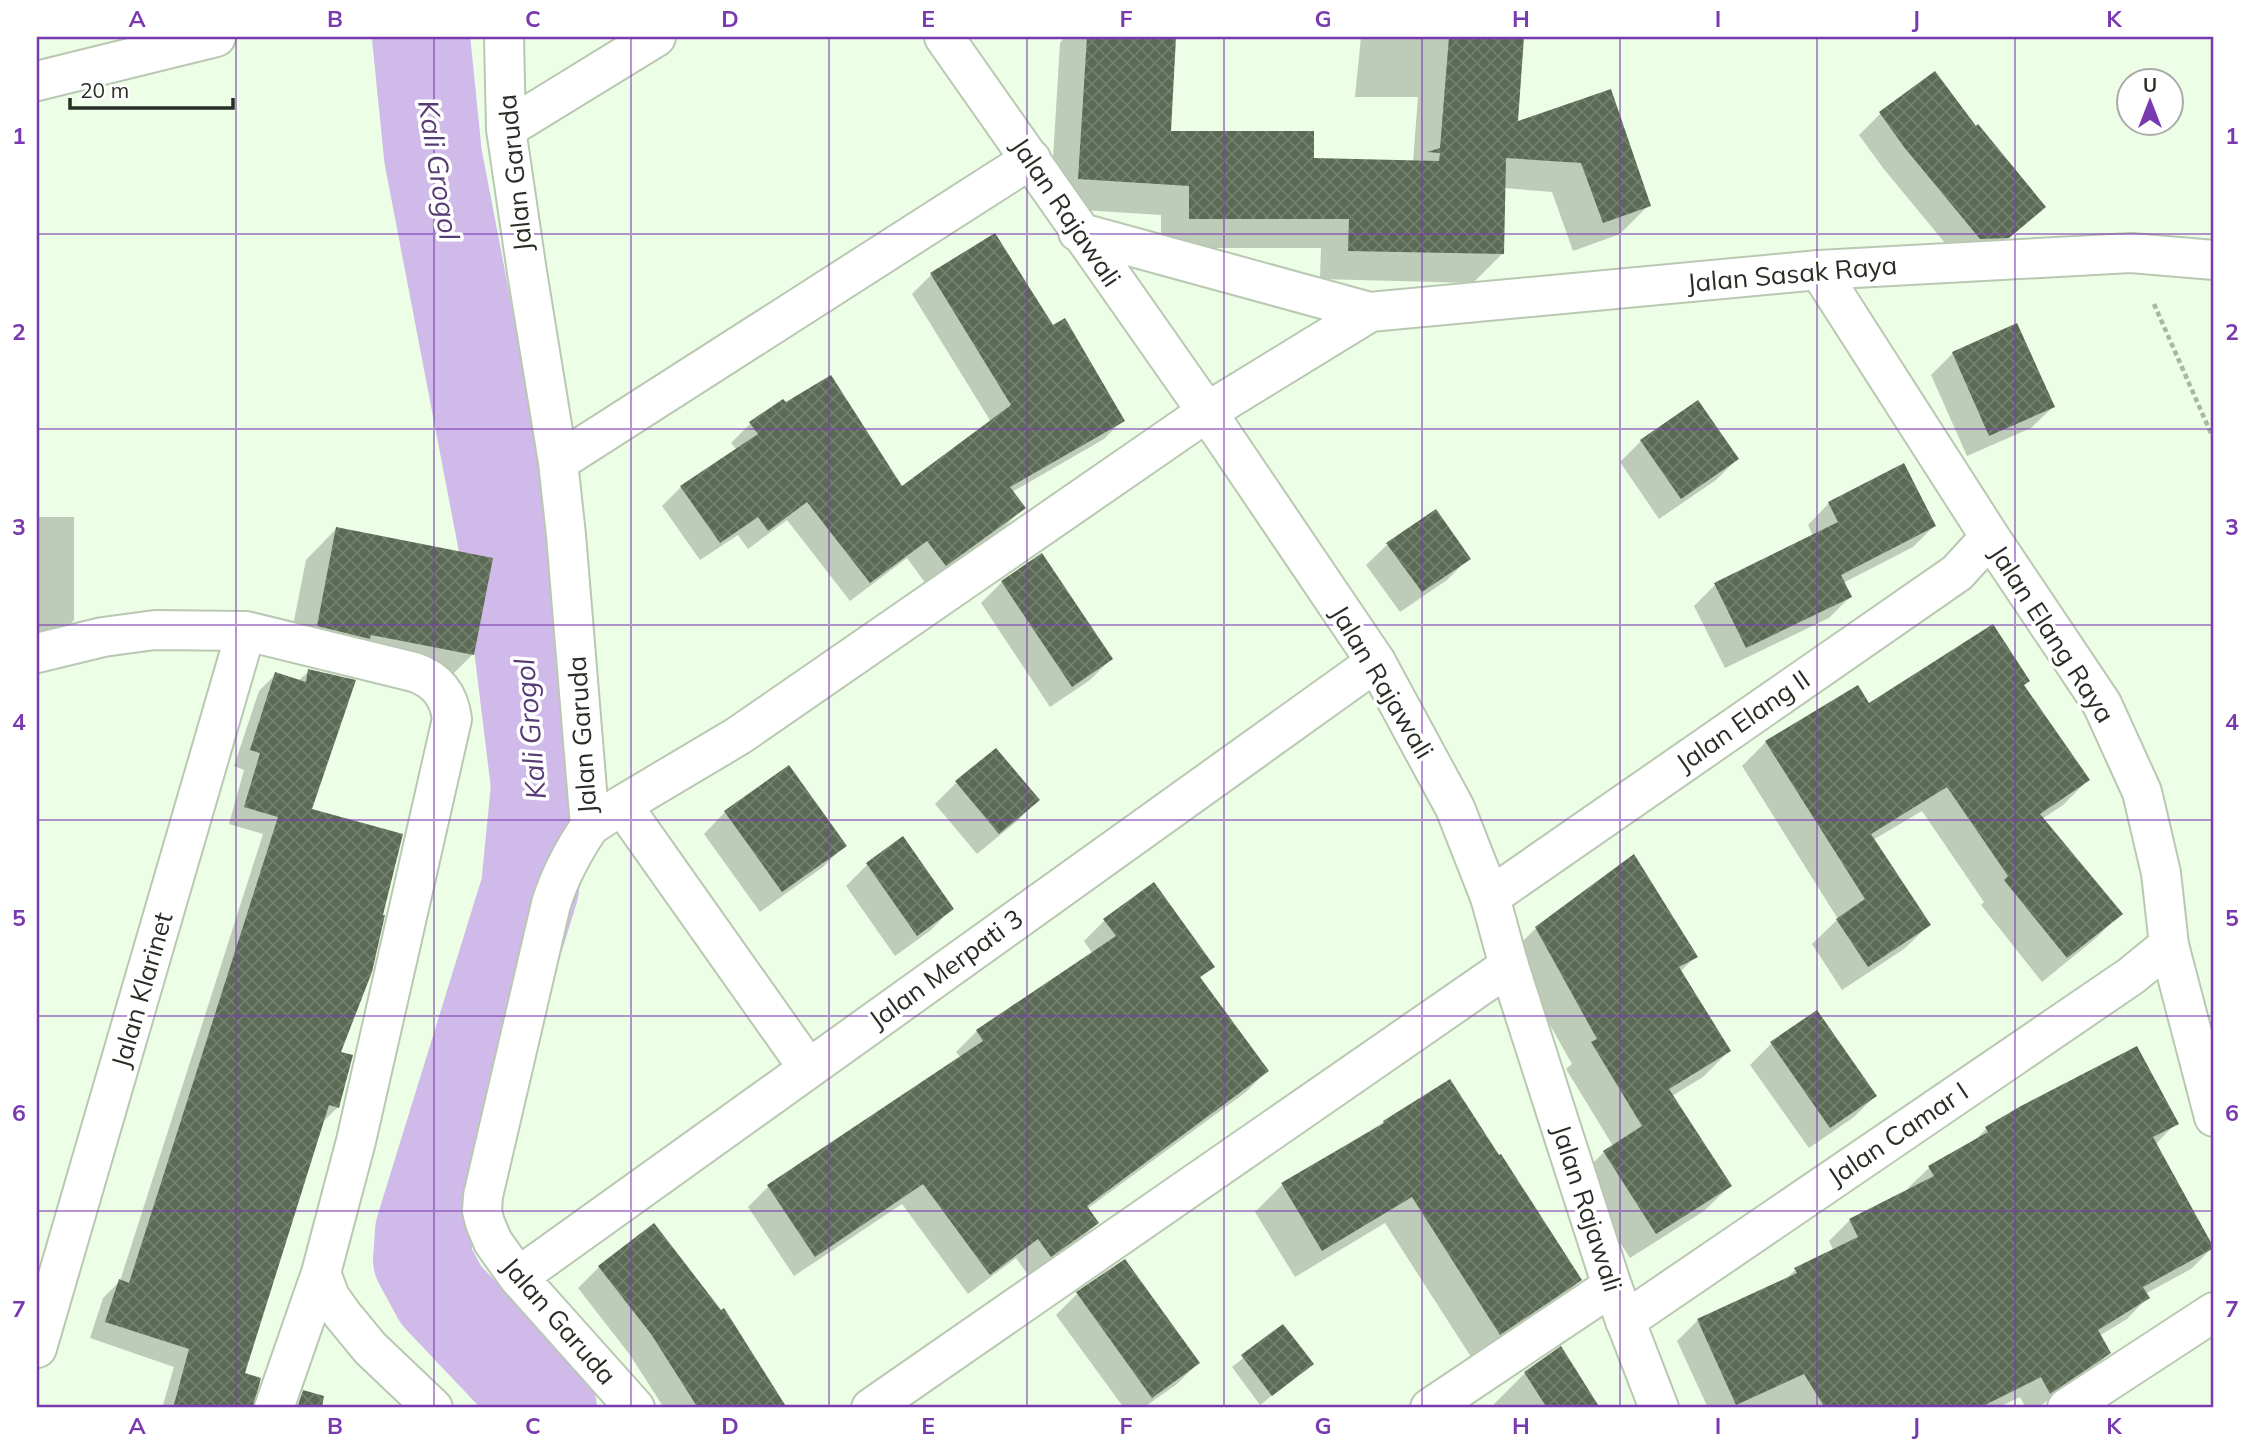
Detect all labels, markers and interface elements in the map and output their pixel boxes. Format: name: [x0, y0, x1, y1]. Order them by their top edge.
text: A: [128, 4, 146, 33]
text: B: [327, 4, 343, 33]
text: C: [525, 4, 541, 33]
text: D: [721, 4, 739, 33]
text: E: [921, 4, 935, 33]
text: F: [1119, 4, 1133, 33]
text: G: [1314, 4, 1332, 33]
text: H: [1512, 4, 1530, 33]
text: I: [1715, 4, 1721, 33]
text: J: [1912, 4, 1920, 33]
text: K: [2106, 4, 2123, 33]
scale bar: [70, 66, 233, 110]
north arrow: [2114, 66, 2184, 136]
text: U: [2143, 73, 2157, 97]
text: 20 m: [80, 77, 129, 103]
street label: Jalan Garuda: [490, 93, 539, 253]
water label: Kali Grogol: [411, 97, 468, 243]
text: 1: [12, 121, 26, 150]
text: 1: [2225, 121, 2239, 150]
street label: Jalan Rajawali: [1004, 131, 1129, 293]
street label: Jalan Sasak Raya: [1685, 248, 1898, 299]
text: 2: [12, 317, 26, 346]
text: 2: [2225, 317, 2239, 346]
text: 3: [12, 512, 26, 541]
text: 3: [2225, 512, 2239, 541]
street label: Jalan Elang Raya: [1983, 539, 2122, 729]
street label: Jalan Rajawali: [1324, 599, 1441, 765]
street label: Jalan Garuda: [560, 655, 603, 815]
water label: Kali Grogol: [506, 657, 553, 801]
street label: Jalan Elang II: [1669, 662, 1816, 779]
text: 4: [12, 707, 26, 736]
text: 4: [2225, 707, 2239, 736]
street label: Jalan Merpati 3: [862, 902, 1029, 1036]
text: 5: [12, 903, 26, 932]
text: 5: [2225, 903, 2239, 932]
street label: Jalan Klarinet: [104, 908, 179, 1071]
street label: Jalan Camar I: [1821, 1075, 1974, 1193]
text: 6: [12, 1098, 26, 1127]
text: 6: [2225, 1098, 2239, 1127]
street label: Jalan Rajawali: [1545, 1120, 1630, 1295]
street label: Jalan Garuda: [495, 1250, 624, 1391]
text: 7: [12, 1294, 26, 1323]
text: 7: [2225, 1294, 2239, 1323]
text: A: [128, 1411, 146, 1440]
text: B: [327, 1411, 343, 1440]
text: C: [525, 1411, 541, 1440]
text: D: [721, 1411, 739, 1440]
text: E: [921, 1411, 935, 1440]
text: F: [1119, 1411, 1133, 1440]
text: G: [1314, 1411, 1332, 1440]
text: H: [1512, 1411, 1530, 1440]
text: I: [1715, 1411, 1721, 1440]
text: J: [1912, 1411, 1920, 1440]
text: K: [2106, 1411, 2123, 1440]

